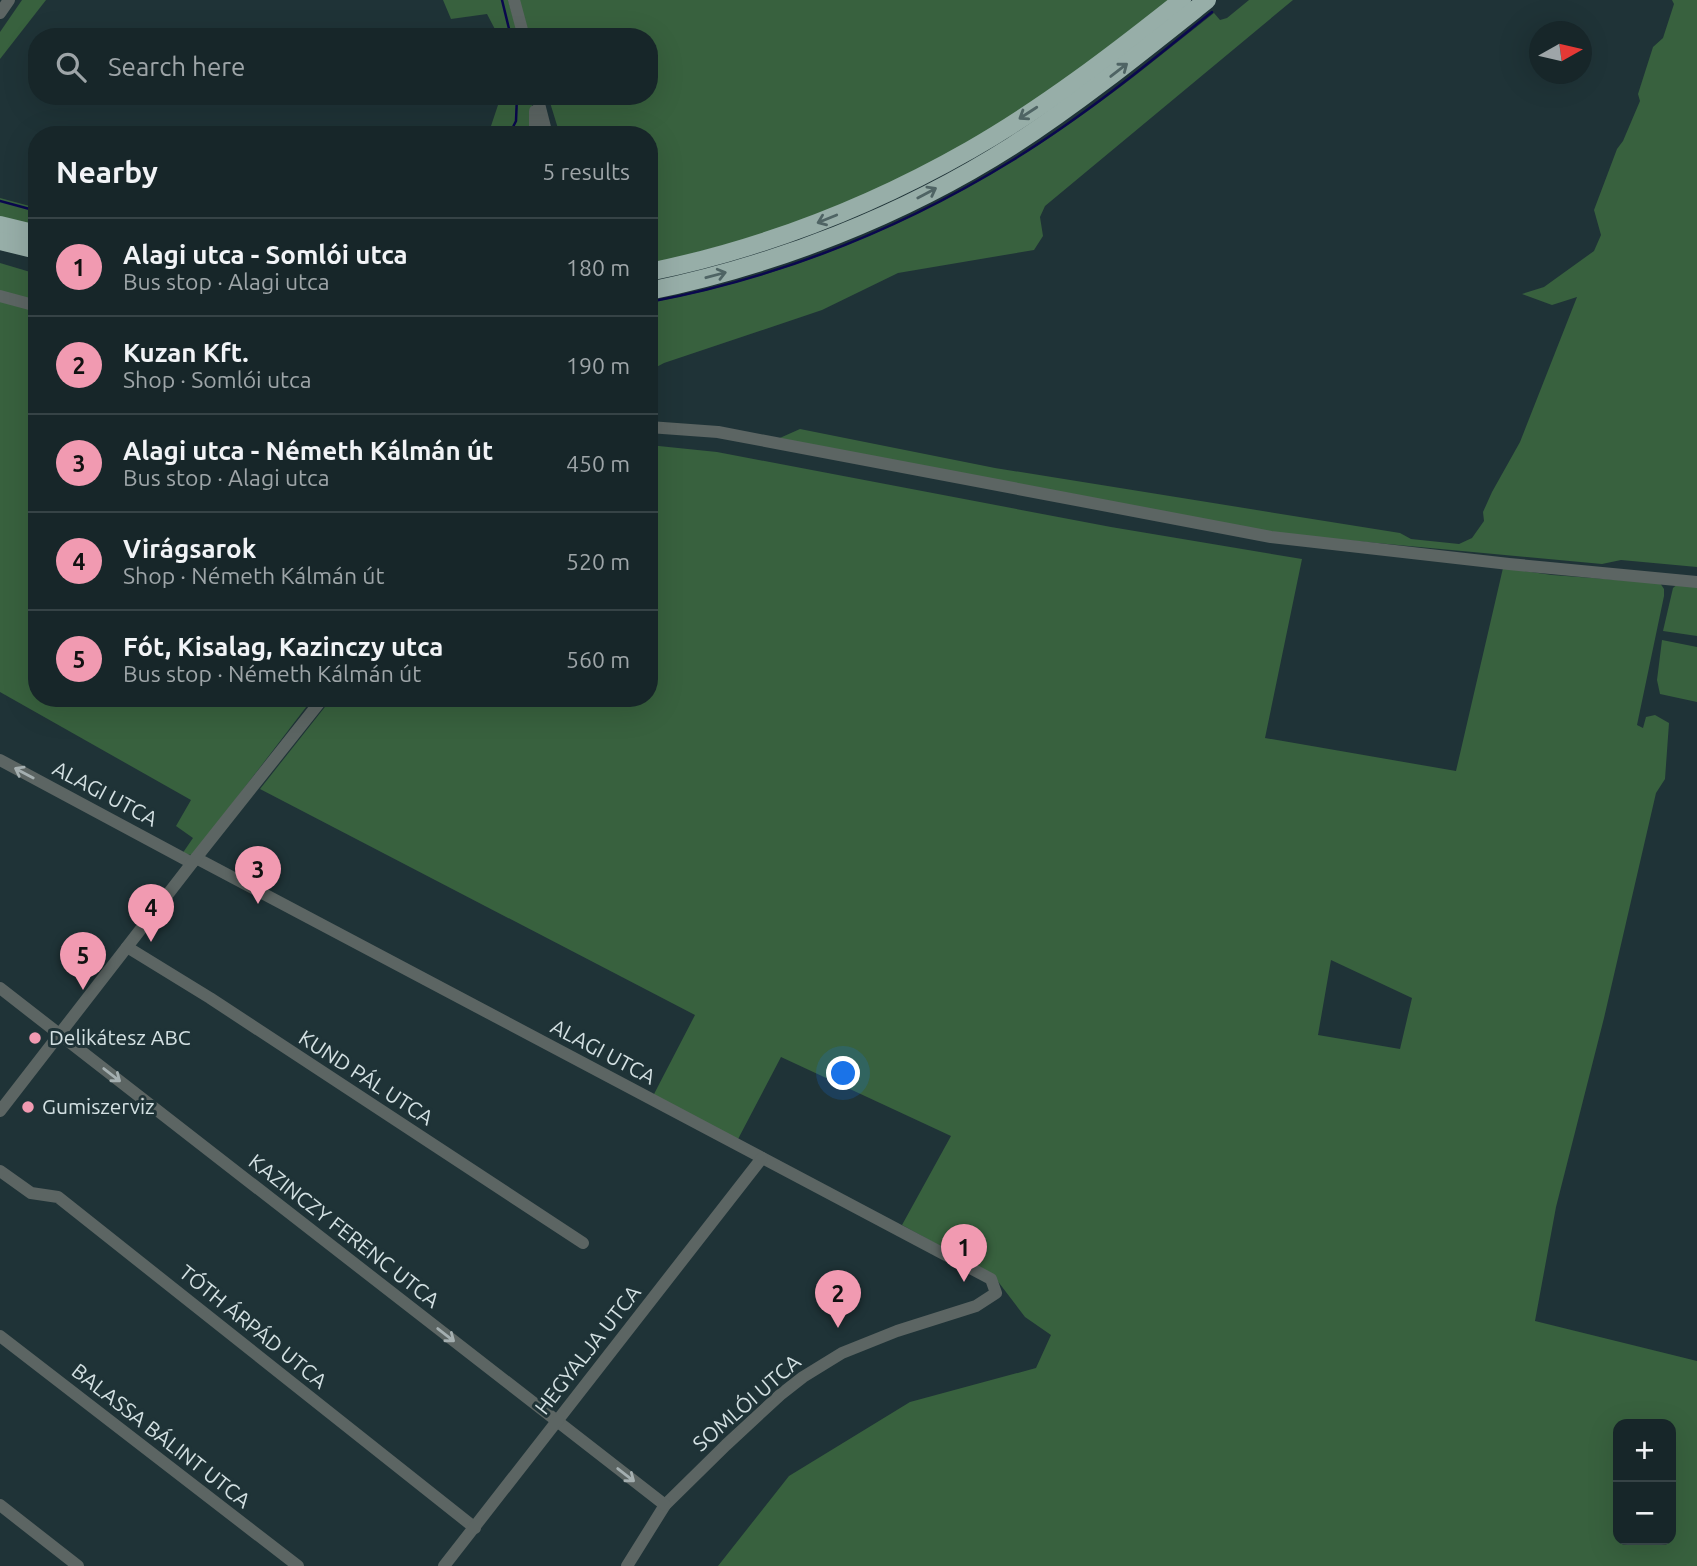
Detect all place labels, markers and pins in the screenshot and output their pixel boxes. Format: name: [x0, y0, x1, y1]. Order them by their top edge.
pin: 3: [235, 846, 281, 904]
pin: 4: [128, 884, 174, 942]
pin: 5: [60, 932, 106, 990]
place label: Delikátesz ABC: [49, 1025, 191, 1049]
marker: Delikátesz ABC: [27, 1030, 43, 1046]
place label: Gumiszerviz: [42, 1094, 155, 1118]
marker: Gumiszerviz: [20, 1099, 36, 1115]
pin: 1: [941, 1224, 987, 1282]
pin: 2: [815, 1270, 861, 1328]

